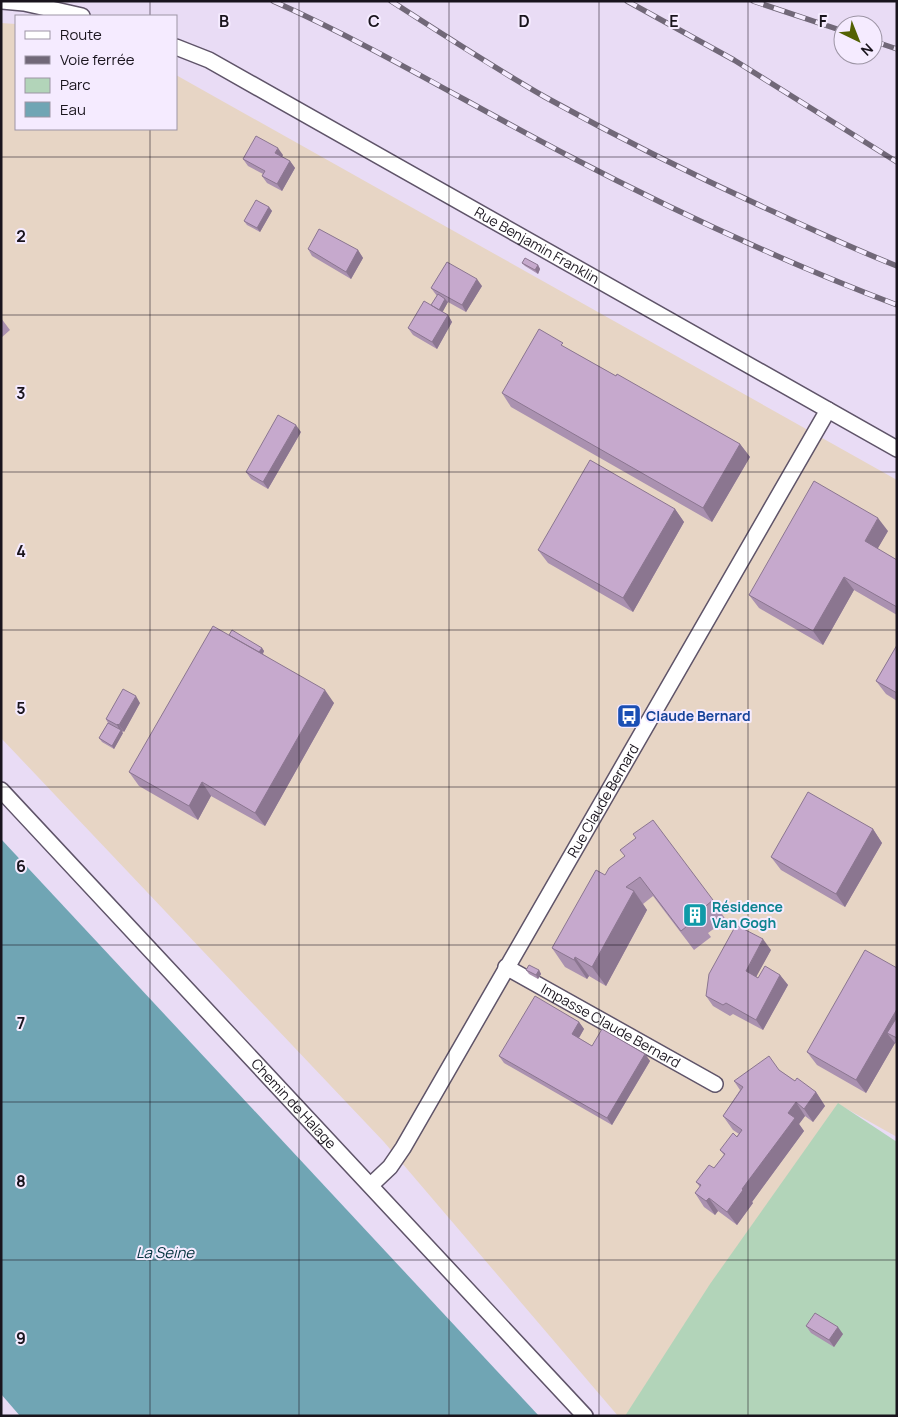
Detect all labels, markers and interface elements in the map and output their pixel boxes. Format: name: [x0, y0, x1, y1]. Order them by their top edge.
text: B: [219, 10, 229, 32]
text: C: [368, 10, 380, 32]
text: D: [518, 10, 530, 32]
text: E: [669, 10, 679, 32]
text: F: [819, 10, 828, 32]
legend: [15, 15, 178, 130]
north arrow: [833, 15, 883, 65]
text: Route: [60, 24, 102, 45]
text: N: [857, 39, 877, 60]
text: Voie ferrée: [60, 49, 135, 70]
text: Parc: [60, 74, 91, 95]
text: Eau: [60, 99, 86, 120]
street label: Rue Benjamin Franklin: [471, 202, 603, 288]
text: 2: [16, 225, 26, 247]
text: 3: [16, 382, 26, 404]
text: 4: [16, 540, 26, 562]
text: 5: [16, 697, 26, 719]
bus stop icon: Claude Bernard: [616, 703, 642, 729]
place label: Claude Bernard: [646, 706, 751, 725]
street label: Rue Claude Bernard: [562, 740, 643, 861]
text: 6: [16, 855, 26, 877]
place label: Résidence Van Gogh: [712, 897, 783, 932]
building icon: Résidence Van Gogh: [682, 902, 708, 928]
street label: Impasse Claude Bernard: [538, 979, 684, 1072]
text: 7: [17, 1012, 25, 1034]
street label: Chemin de Halage: [247, 1054, 341, 1153]
text: 8: [16, 1170, 26, 1192]
water label: La Seine: [136, 1242, 195, 1263]
text: 9: [16, 1327, 26, 1349]

